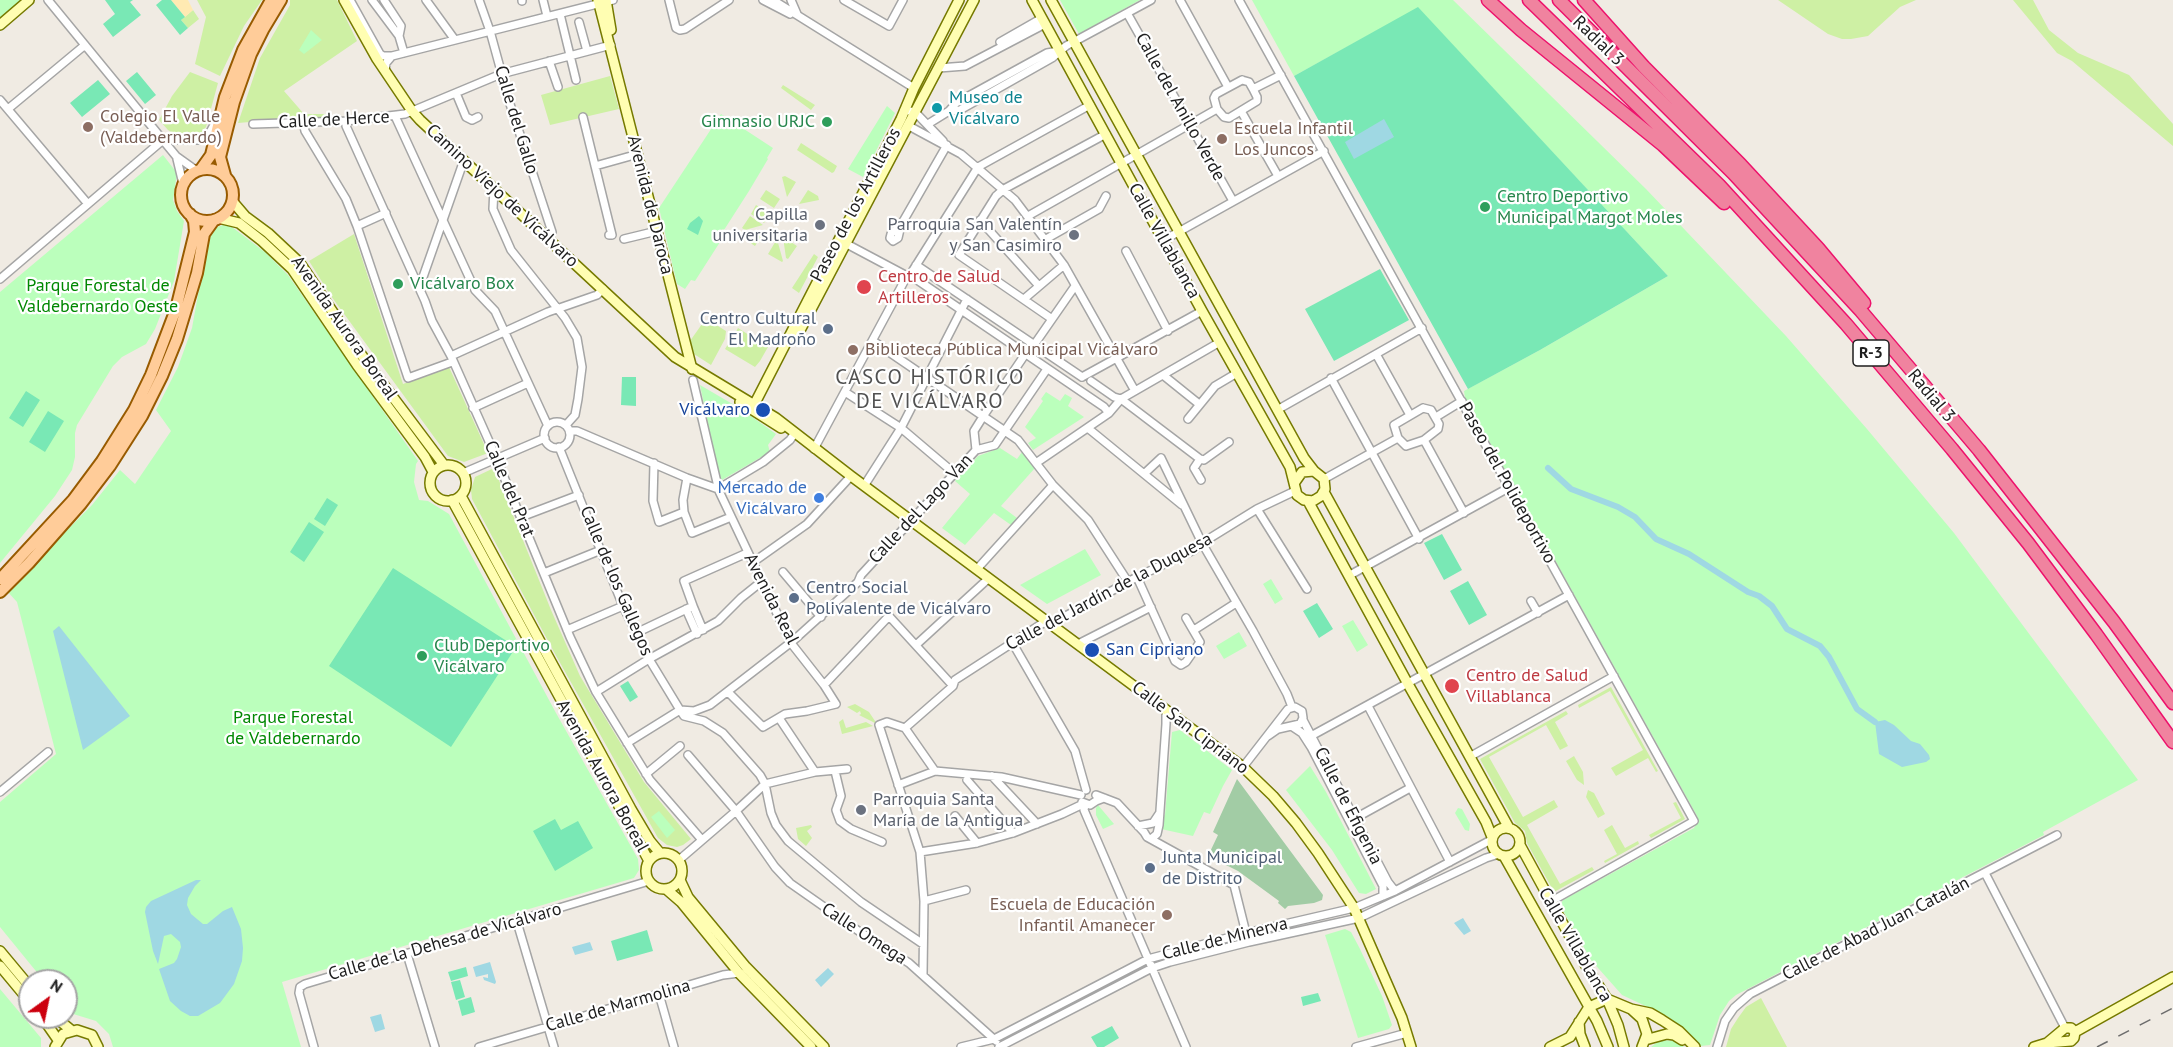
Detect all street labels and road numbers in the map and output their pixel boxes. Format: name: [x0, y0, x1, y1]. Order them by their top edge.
street label: Radial 3: [1568, 11, 1628, 71]
street label: Calle del Anillo Verde: [1130, 29, 1230, 185]
street label: Calle del Gallo: [489, 63, 543, 177]
street label: Calle de Herce: [278, 106, 390, 134]
street label: Camino Viejo de Vicálvaro: [421, 120, 583, 272]
street label: Paseo de los Artilleros: [806, 124, 906, 286]
street label: Avenida de Daroca: [622, 133, 678, 277]
street label: Calle Villablanca: [1123, 180, 1205, 302]
street label: Avenida Aurora Boreal: [286, 252, 402, 404]
road number: R-3: [1853, 340, 1889, 366]
street label: Radial 3: [1903, 365, 1959, 427]
street label: Paseo del Polideportivo: [1454, 398, 1560, 568]
street label: Calle del Prat: [479, 437, 539, 541]
street label: Calle del Lago Van: [865, 450, 977, 568]
street label: Calle de los Gallegos: [575, 503, 657, 659]
street label: Calle del Jardín de la Duquesa: [1002, 528, 1216, 656]
street label: Avenida Real: [739, 550, 803, 648]
street label: Calle San Cipriano: [1127, 677, 1253, 779]
street label: Avenida Aurora Boreal: [551, 696, 653, 856]
street label: Calle de Efigenia: [1309, 744, 1387, 868]
street label: Calle de Abad Juan Catalán: [1779, 872, 1973, 986]
street label: Calle Villablanca: [1533, 884, 1617, 1006]
street label: Calle de la Dehesa de Vicálvaro: [326, 898, 564, 986]
street label: Calle Omega: [817, 898, 911, 970]
street label: Calle de Minerva: [1160, 913, 1290, 965]
street label: Calle de Marmolina: [543, 975, 693, 1037]

